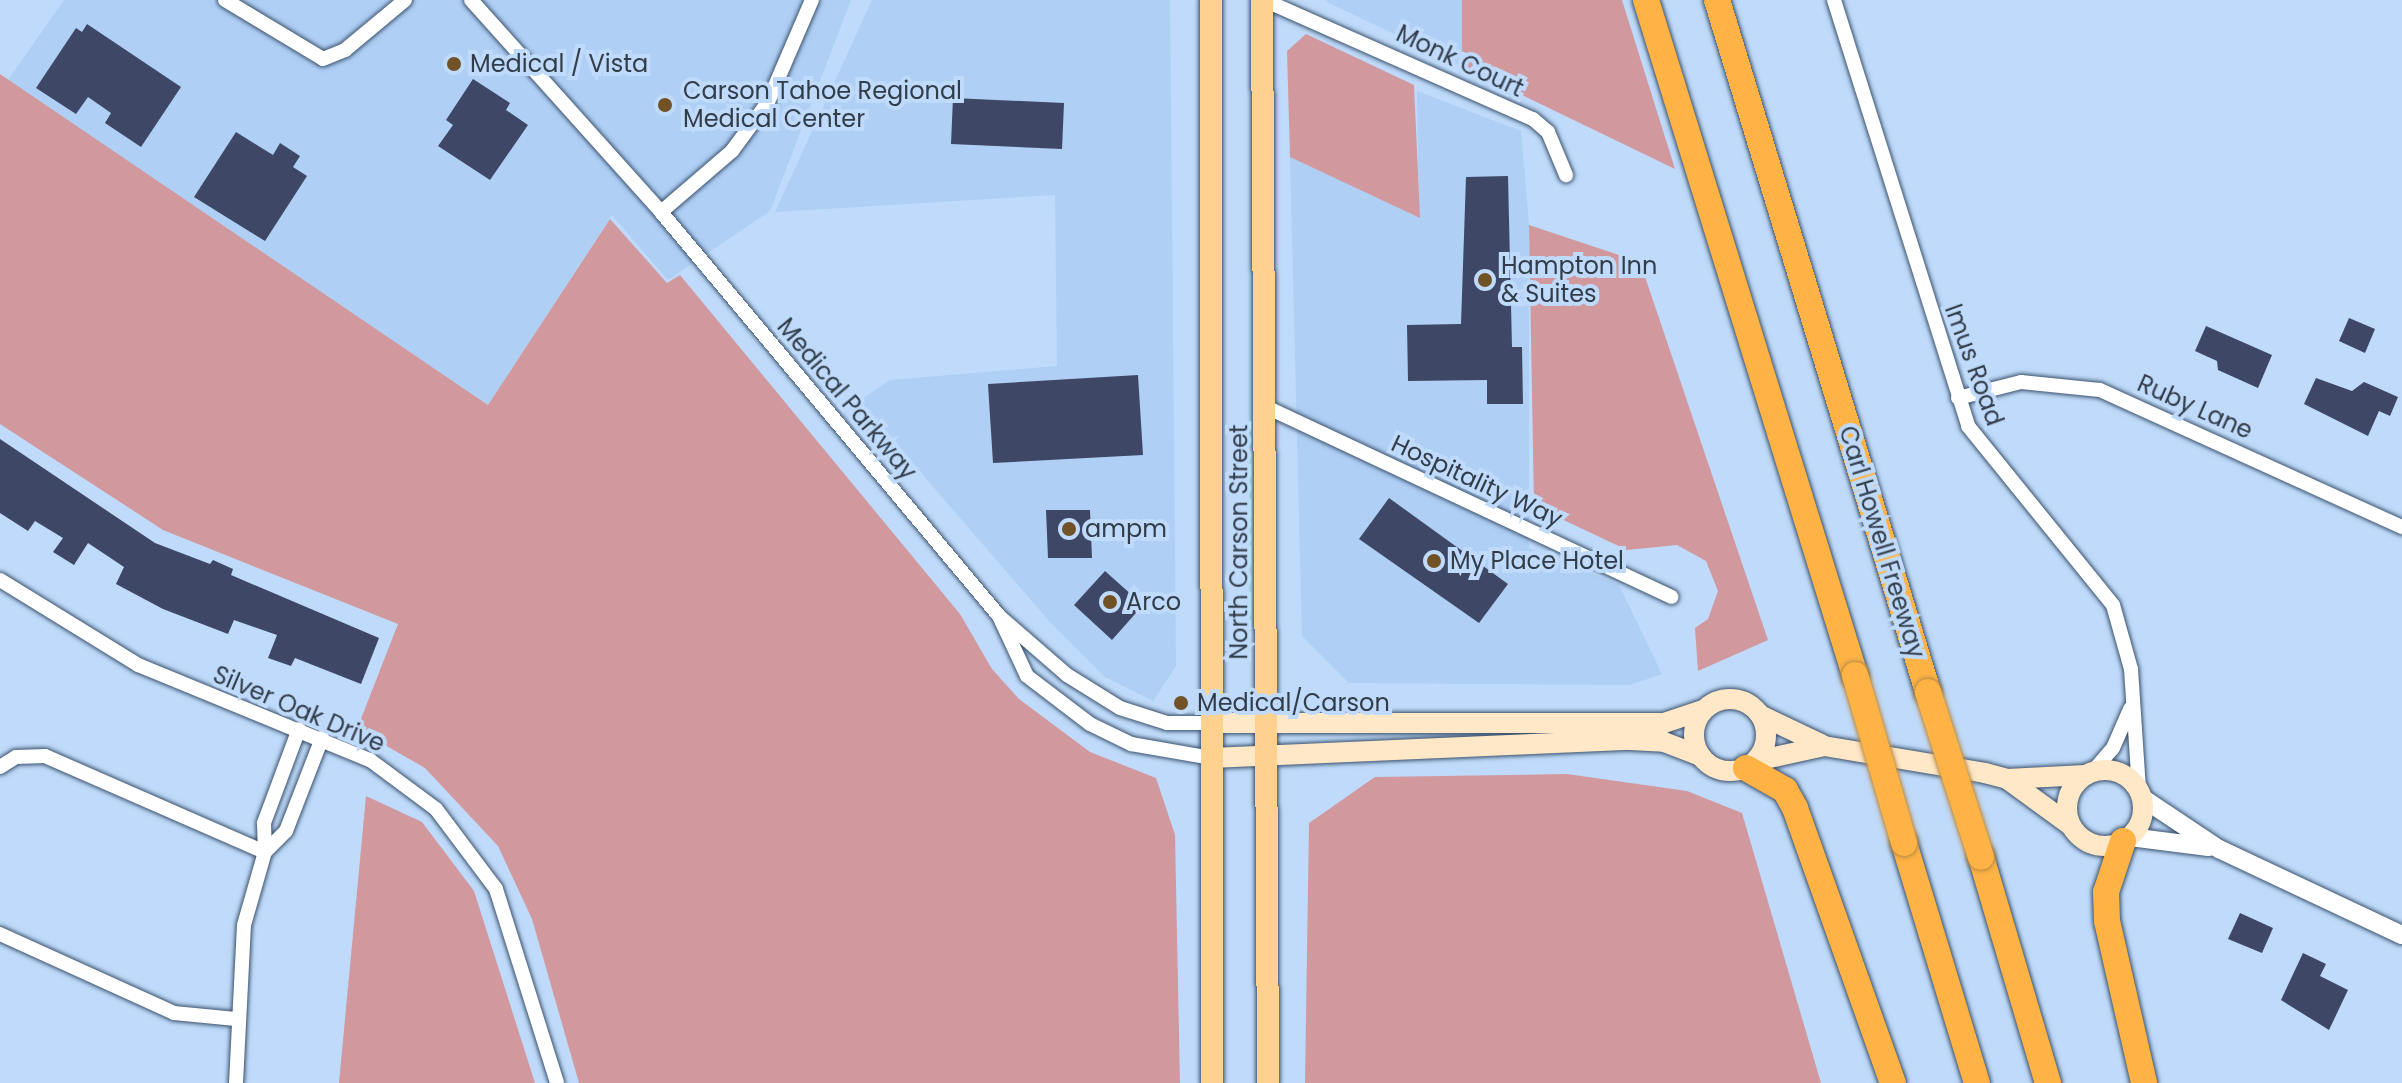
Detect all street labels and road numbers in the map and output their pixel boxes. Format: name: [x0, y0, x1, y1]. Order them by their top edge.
street label: Monk Court: [1392, 19, 1528, 103]
street label: Imus Road: [1939, 300, 2009, 430]
street label: Medical Parkway: [771, 313, 923, 485]
street label: Ruby Lane: [2133, 369, 2257, 445]
street label: Carl Howell Freeway: [1833, 423, 1931, 661]
street label: North Carson Street: [1225, 424, 1253, 660]
street label: Hospitality Way: [1387, 429, 1567, 533]
street label: Silver Oak Drive: [209, 660, 389, 758]

